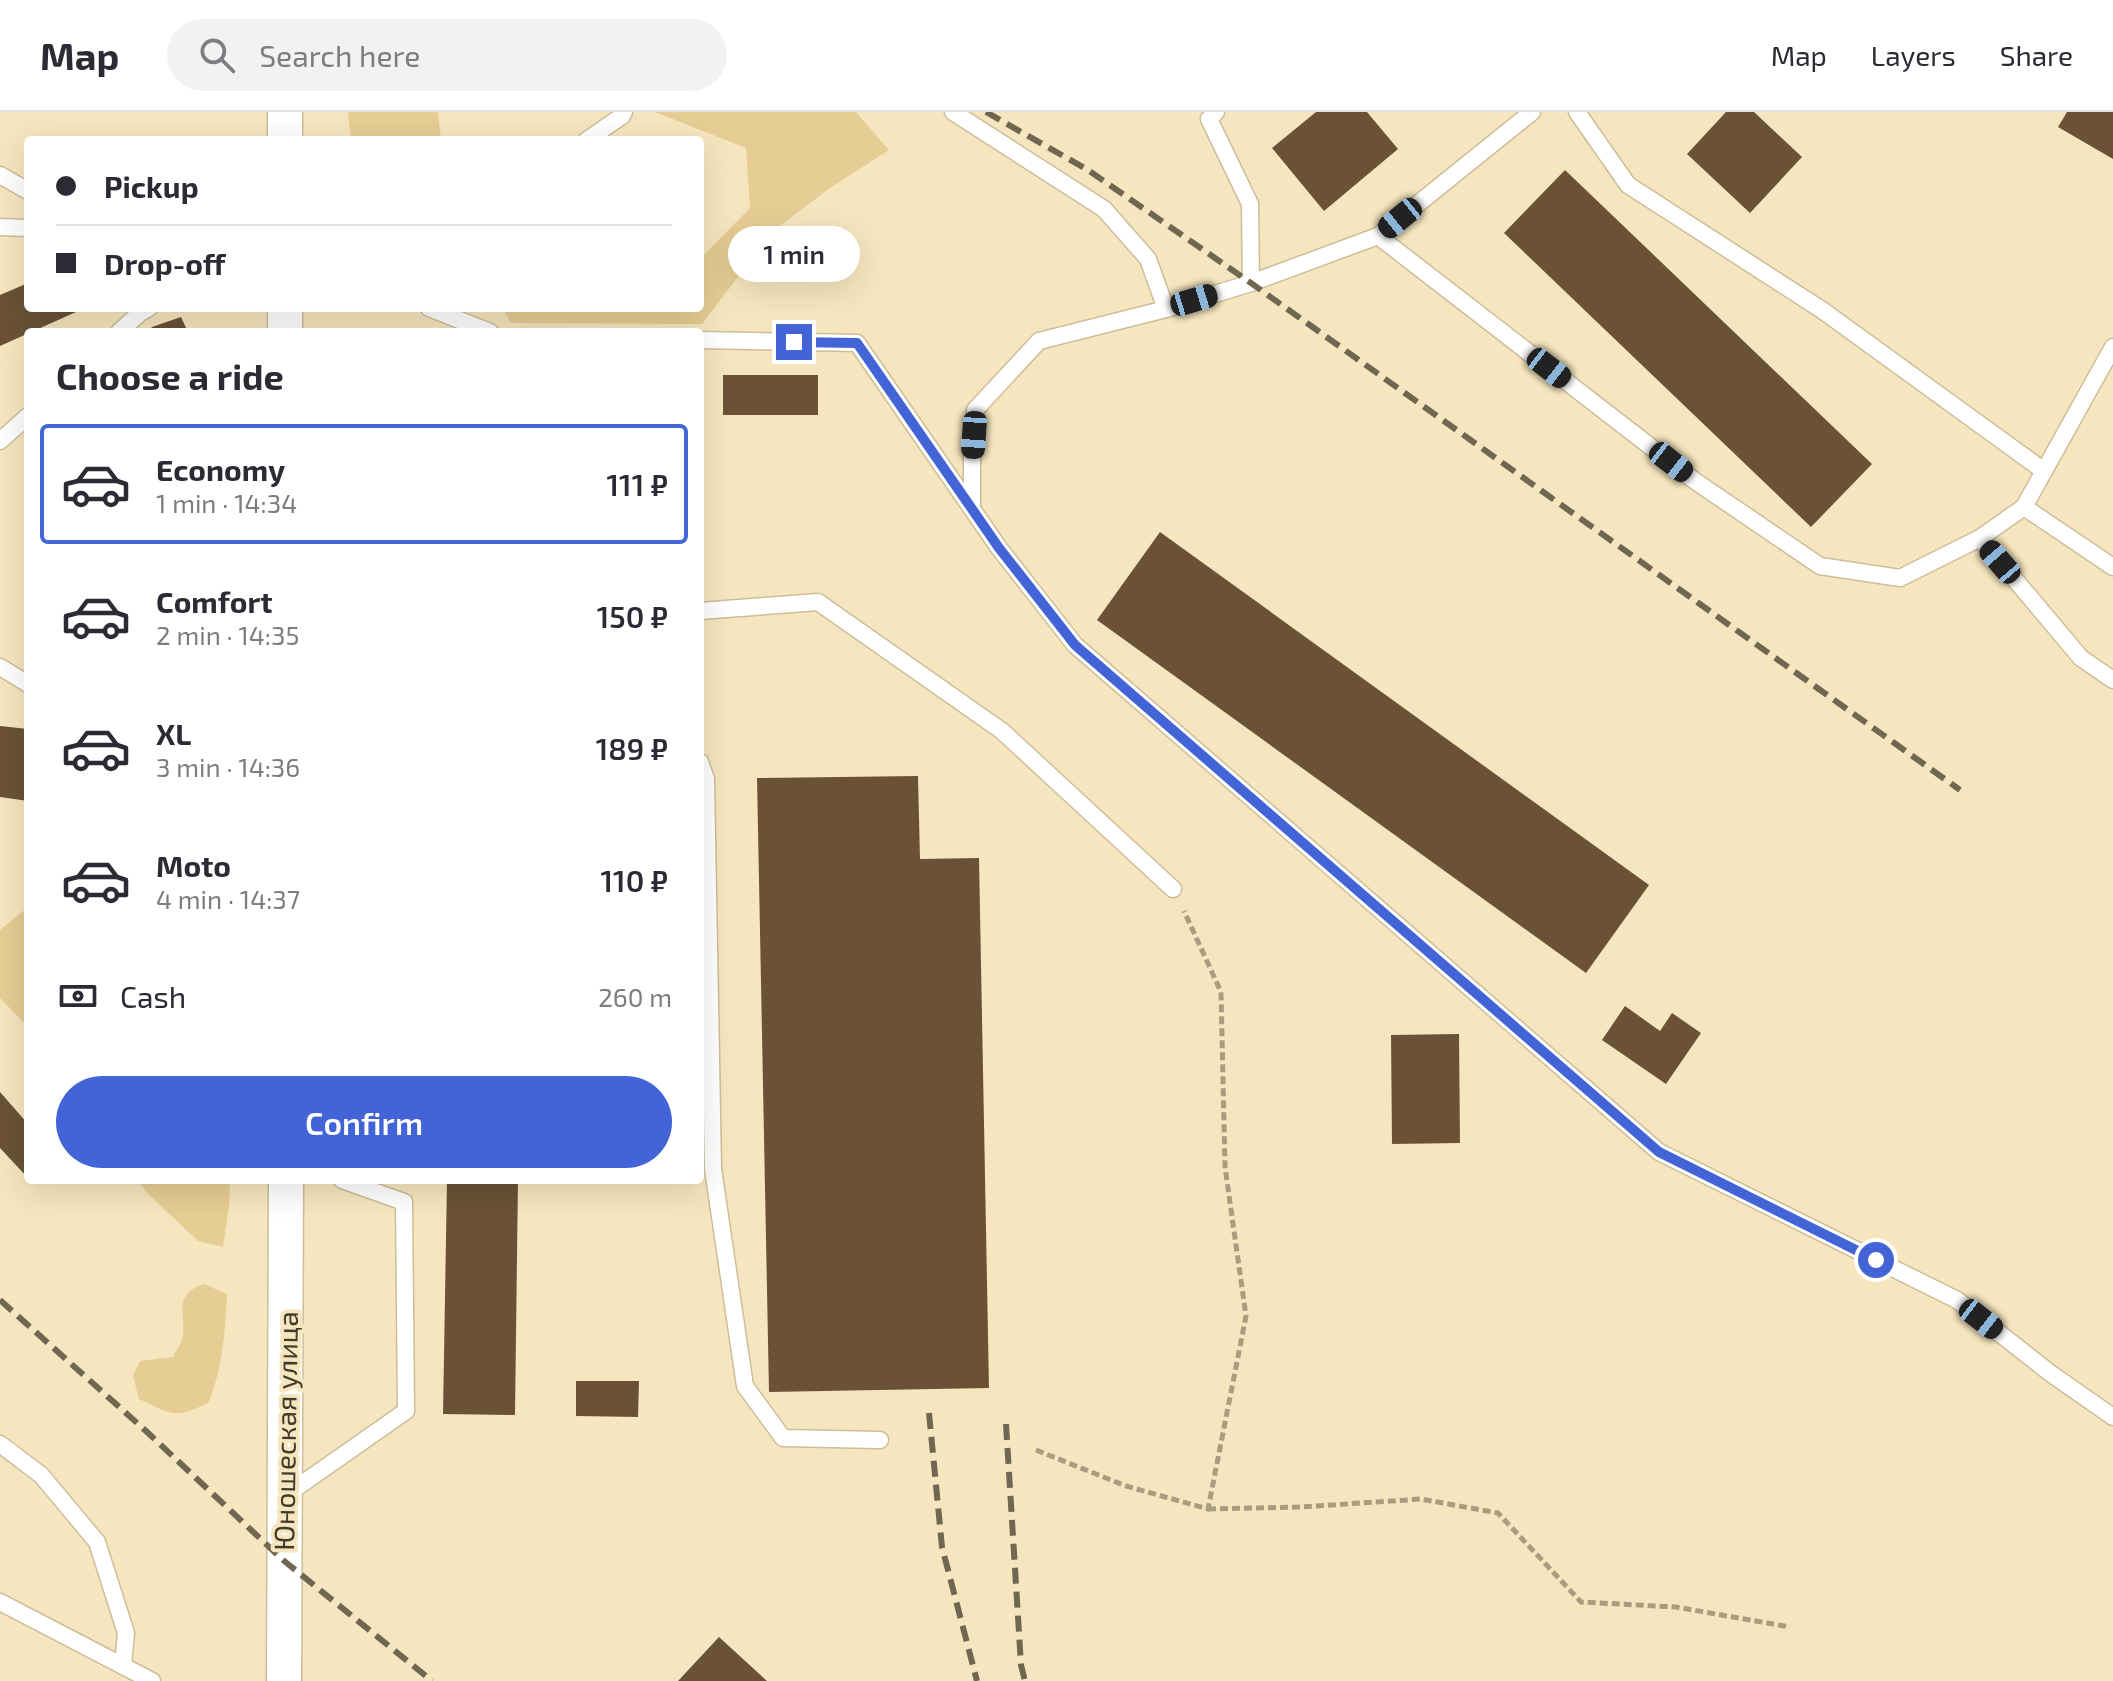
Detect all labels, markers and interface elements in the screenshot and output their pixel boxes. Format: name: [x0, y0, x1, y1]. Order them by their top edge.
search box: [167, 19, 727, 91]
text: Map: [40, 32, 119, 78]
icon: search: [195, 33, 239, 77]
text: Search here: [259, 37, 420, 73]
text: Map: [1771, 38, 1827, 72]
text: Layers: [1871, 38, 1956, 72]
text: Share: [2000, 38, 2073, 72]
text: Pickup: [104, 168, 199, 204]
car: [1374, 194, 1426, 242]
callout: 1 min: [728, 226, 860, 282]
text: 1 min: [763, 238, 825, 269]
text: Drop-off: [104, 245, 226, 281]
car: [1168, 282, 1220, 318]
route end: [776, 324, 812, 360]
car: [1523, 344, 1575, 392]
text: Choose a ride: [56, 354, 284, 397]
car: [960, 410, 988, 460]
car: [1645, 438, 1697, 486]
icon: car: [60, 448, 132, 520]
text: Economy: [156, 451, 285, 487]
text: 111 ₽: [607, 466, 668, 502]
text: 1 min · 14:34: [156, 487, 297, 518]
car: [1975, 536, 2025, 588]
icon: car: [60, 580, 132, 652]
text: Comfort: [156, 583, 273, 619]
text: 150 ₽: [597, 598, 668, 634]
text: 2 min · 14:35: [156, 619, 299, 650]
icon: car: [60, 712, 132, 784]
text: XL: [156, 715, 191, 751]
text: 189 ₽: [596, 730, 668, 766]
text: 3 min · 14:36: [156, 751, 300, 782]
icon: car: [60, 844, 132, 916]
text: Moto: [156, 847, 231, 883]
text: 110 ₽: [601, 862, 668, 898]
text: 4 min · 14:37: [156, 883, 300, 914]
icon: cash: [56, 974, 100, 1018]
text: Cash: [120, 978, 186, 1014]
text: 260 m: [598, 981, 672, 1012]
button: Confirm: [56, 1076, 672, 1168]
route start: [1858, 1242, 1894, 1278]
car: [1955, 1295, 2007, 1343]
street label: Юношеская улица: [266, 1311, 304, 1551]

